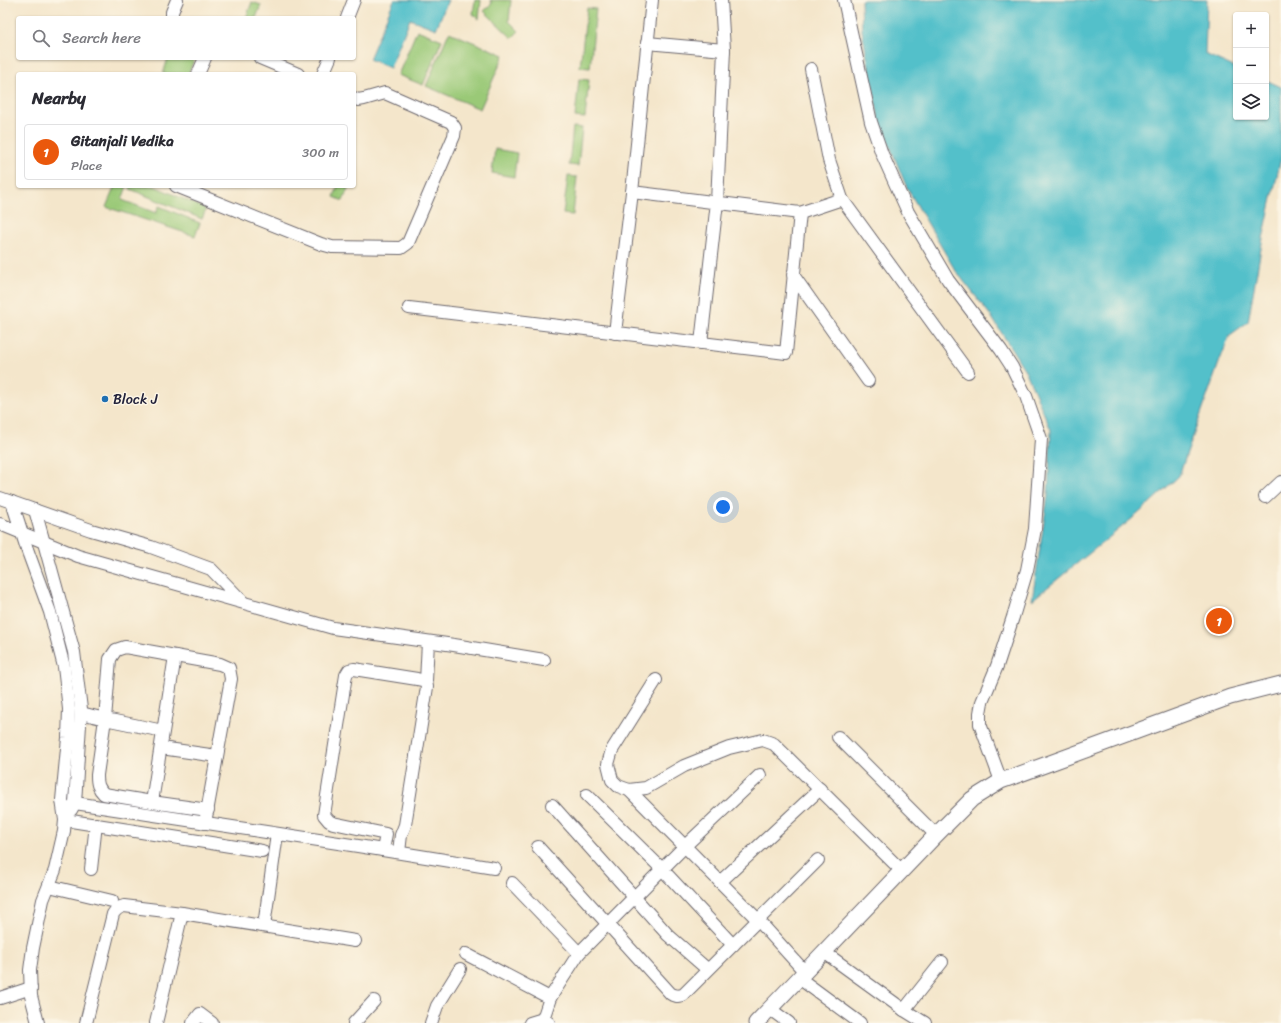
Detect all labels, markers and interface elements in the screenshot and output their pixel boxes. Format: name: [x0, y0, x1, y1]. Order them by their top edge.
map controls: [1233, 12, 1269, 120]
button: +: [1233, 12, 1269, 48]
search box: [16, 16, 356, 60]
text: Search here: [62, 25, 141, 51]
icon: search: [30, 27, 52, 49]
button: −: [1233, 48, 1269, 84]
text: Nearby: [32, 83, 86, 113]
button: layers: [1233, 84, 1269, 120]
text: Gitanjali Vedika: [71, 128, 174, 154]
text: 1: [43, 141, 49, 164]
text: 300 m: [302, 141, 339, 164]
text: Place: [71, 154, 102, 177]
place label: Block J: [113, 387, 158, 412]
marker: Block J: [100, 394, 110, 404]
your location: [713, 497, 733, 517]
pin: 1: [1206, 606, 1232, 636]

